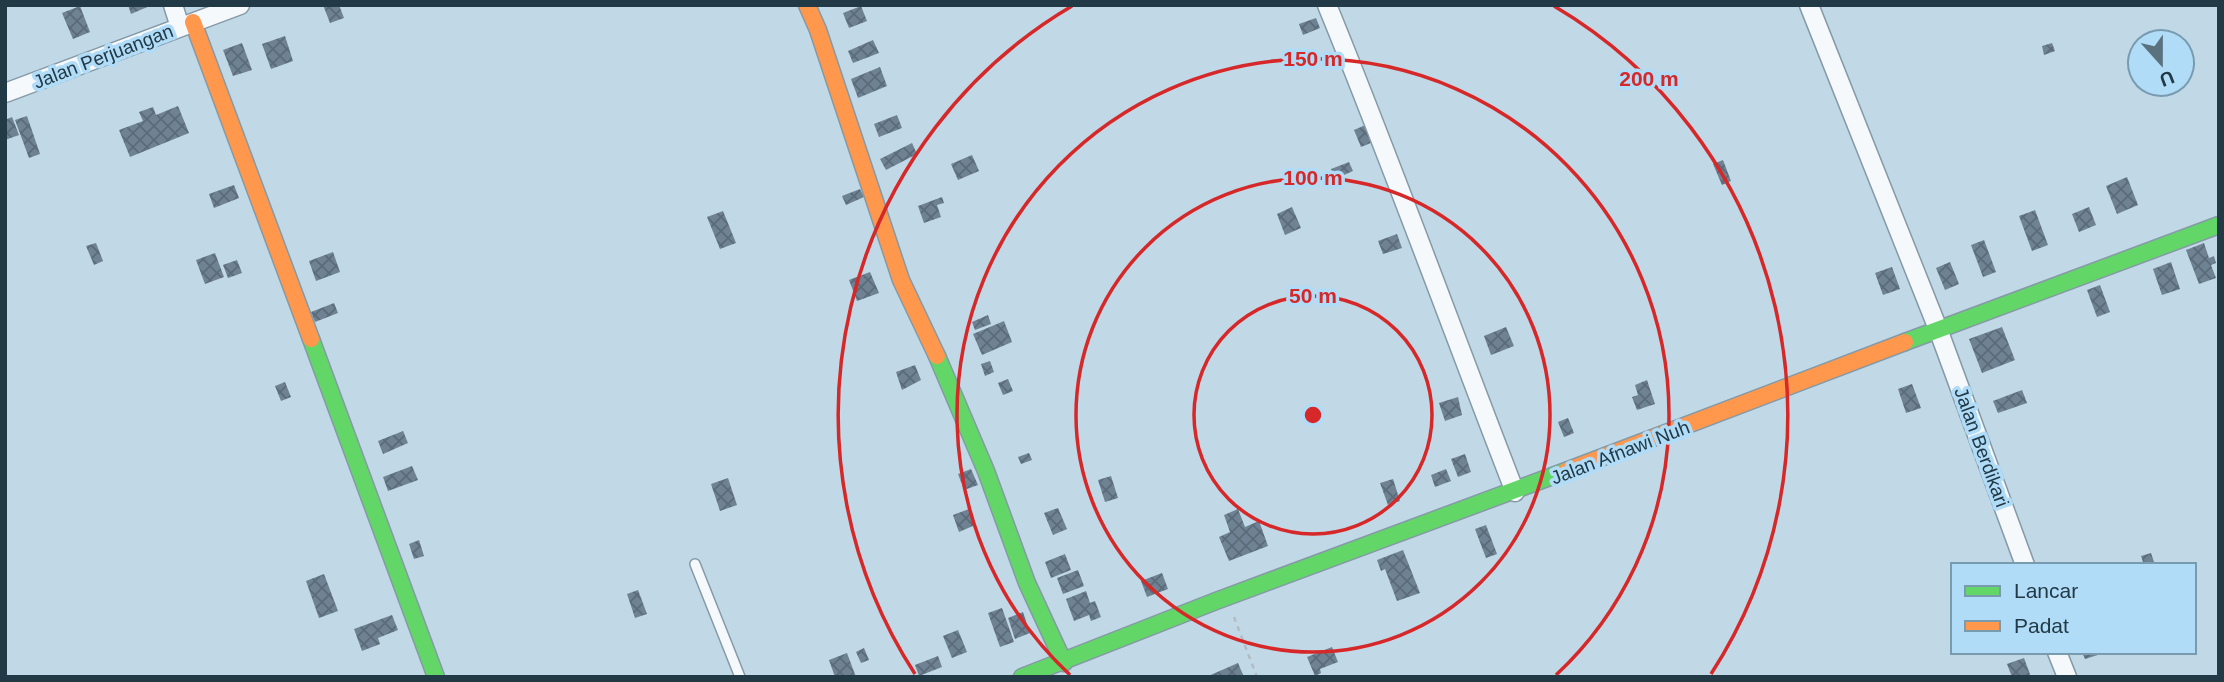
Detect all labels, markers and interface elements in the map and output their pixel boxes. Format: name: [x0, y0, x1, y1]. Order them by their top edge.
street label: Jalan Perjuangan: [30, 20, 176, 93]
north arrow: [2126, 28, 2196, 98]
text: 150 m: [1283, 47, 1343, 70]
text: U: [2157, 66, 2177, 91]
text: 200 m: [1619, 67, 1679, 90]
text: 100 m: [1283, 166, 1343, 189]
text: 50 m: [1289, 284, 1337, 307]
street label: Jalan Berdikari: [1950, 385, 2013, 510]
centre of rings: [1301, 403, 1325, 427]
street label: Jalan Afnawi Nuh: [1548, 416, 1692, 489]
legend: [1951, 563, 2196, 654]
text: Lancar: [2014, 579, 2078, 602]
text: Padat: [2014, 614, 2069, 637]

